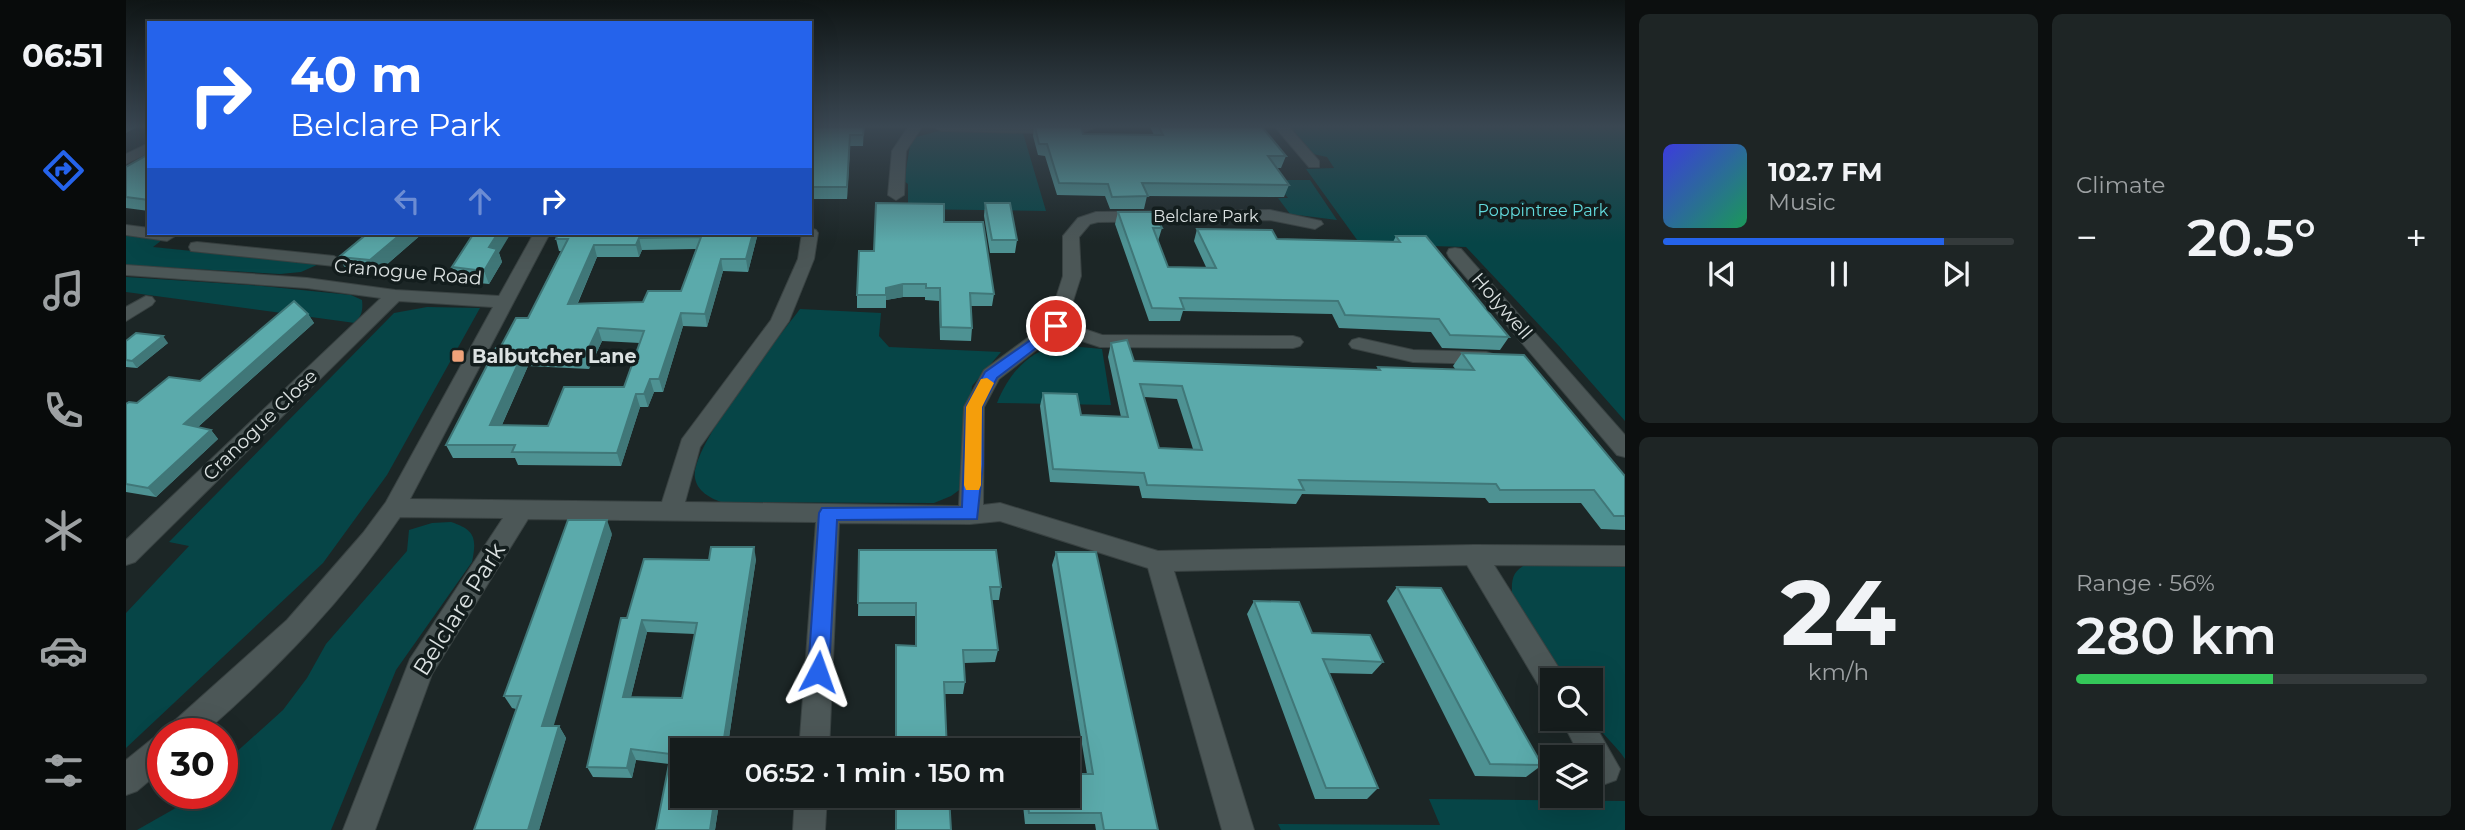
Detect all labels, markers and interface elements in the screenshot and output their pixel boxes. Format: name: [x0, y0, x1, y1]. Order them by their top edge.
text: 06:51: [22, 36, 104, 75]
text: 40 m: [290, 45, 422, 104]
icon: right: [175, 49, 266, 140]
text: Belclare Park: [290, 105, 501, 144]
icon: directions: [39, 146, 88, 195]
text: 102.7 FM: [1768, 156, 1883, 188]
text: Climate: [2076, 171, 2165, 199]
icon: left: [388, 182, 426, 220]
icon: ahead: [461, 182, 499, 220]
icon: right: [534, 182, 572, 220]
text: Music: [1768, 188, 1836, 216]
park label: Poppintree Park: [1478, 201, 1609, 220]
text: 20.5°: [2187, 206, 2316, 269]
street label: Belclare Park: [1153, 207, 1259, 226]
text: −: [2076, 214, 2098, 261]
text: +: [2405, 214, 2427, 261]
street label: Cranogue Road: [333, 254, 483, 290]
icon: previous: [1703, 255, 1741, 293]
icon: pause: [1820, 255, 1858, 293]
icon: next: [1937, 255, 1975, 293]
icon: music: [39, 266, 88, 315]
street label: Holywell: [1467, 268, 1537, 344]
pin: [1026, 296, 1086, 356]
icon: arrive: [1037, 307, 1075, 345]
place label: Balbutcher Lane: [472, 345, 636, 368]
marker: Balbutcher Lane: [450, 348, 466, 364]
street label: Cranogue Close: [198, 365, 322, 485]
icon: phone: [39, 386, 88, 435]
icon: climate: [39, 506, 88, 555]
street label: Belclare Park: [407, 537, 511, 681]
text: 24: [1781, 557, 1896, 668]
text: Range · 56%: [2076, 569, 2215, 597]
text: 280 km: [2076, 604, 2277, 667]
icon: car: [39, 626, 88, 675]
position arrow: [781, 635, 855, 709]
text: km/h: [1808, 658, 1869, 686]
map controls: [1540, 668, 1603, 808]
button: search: [1540, 668, 1603, 731]
speed limit sign: 30: [147, 718, 238, 809]
button: layers: [1540, 745, 1603, 808]
icon: filters: [39, 746, 88, 795]
text: 06:52 · 1 min · 150 m: [745, 757, 1005, 789]

